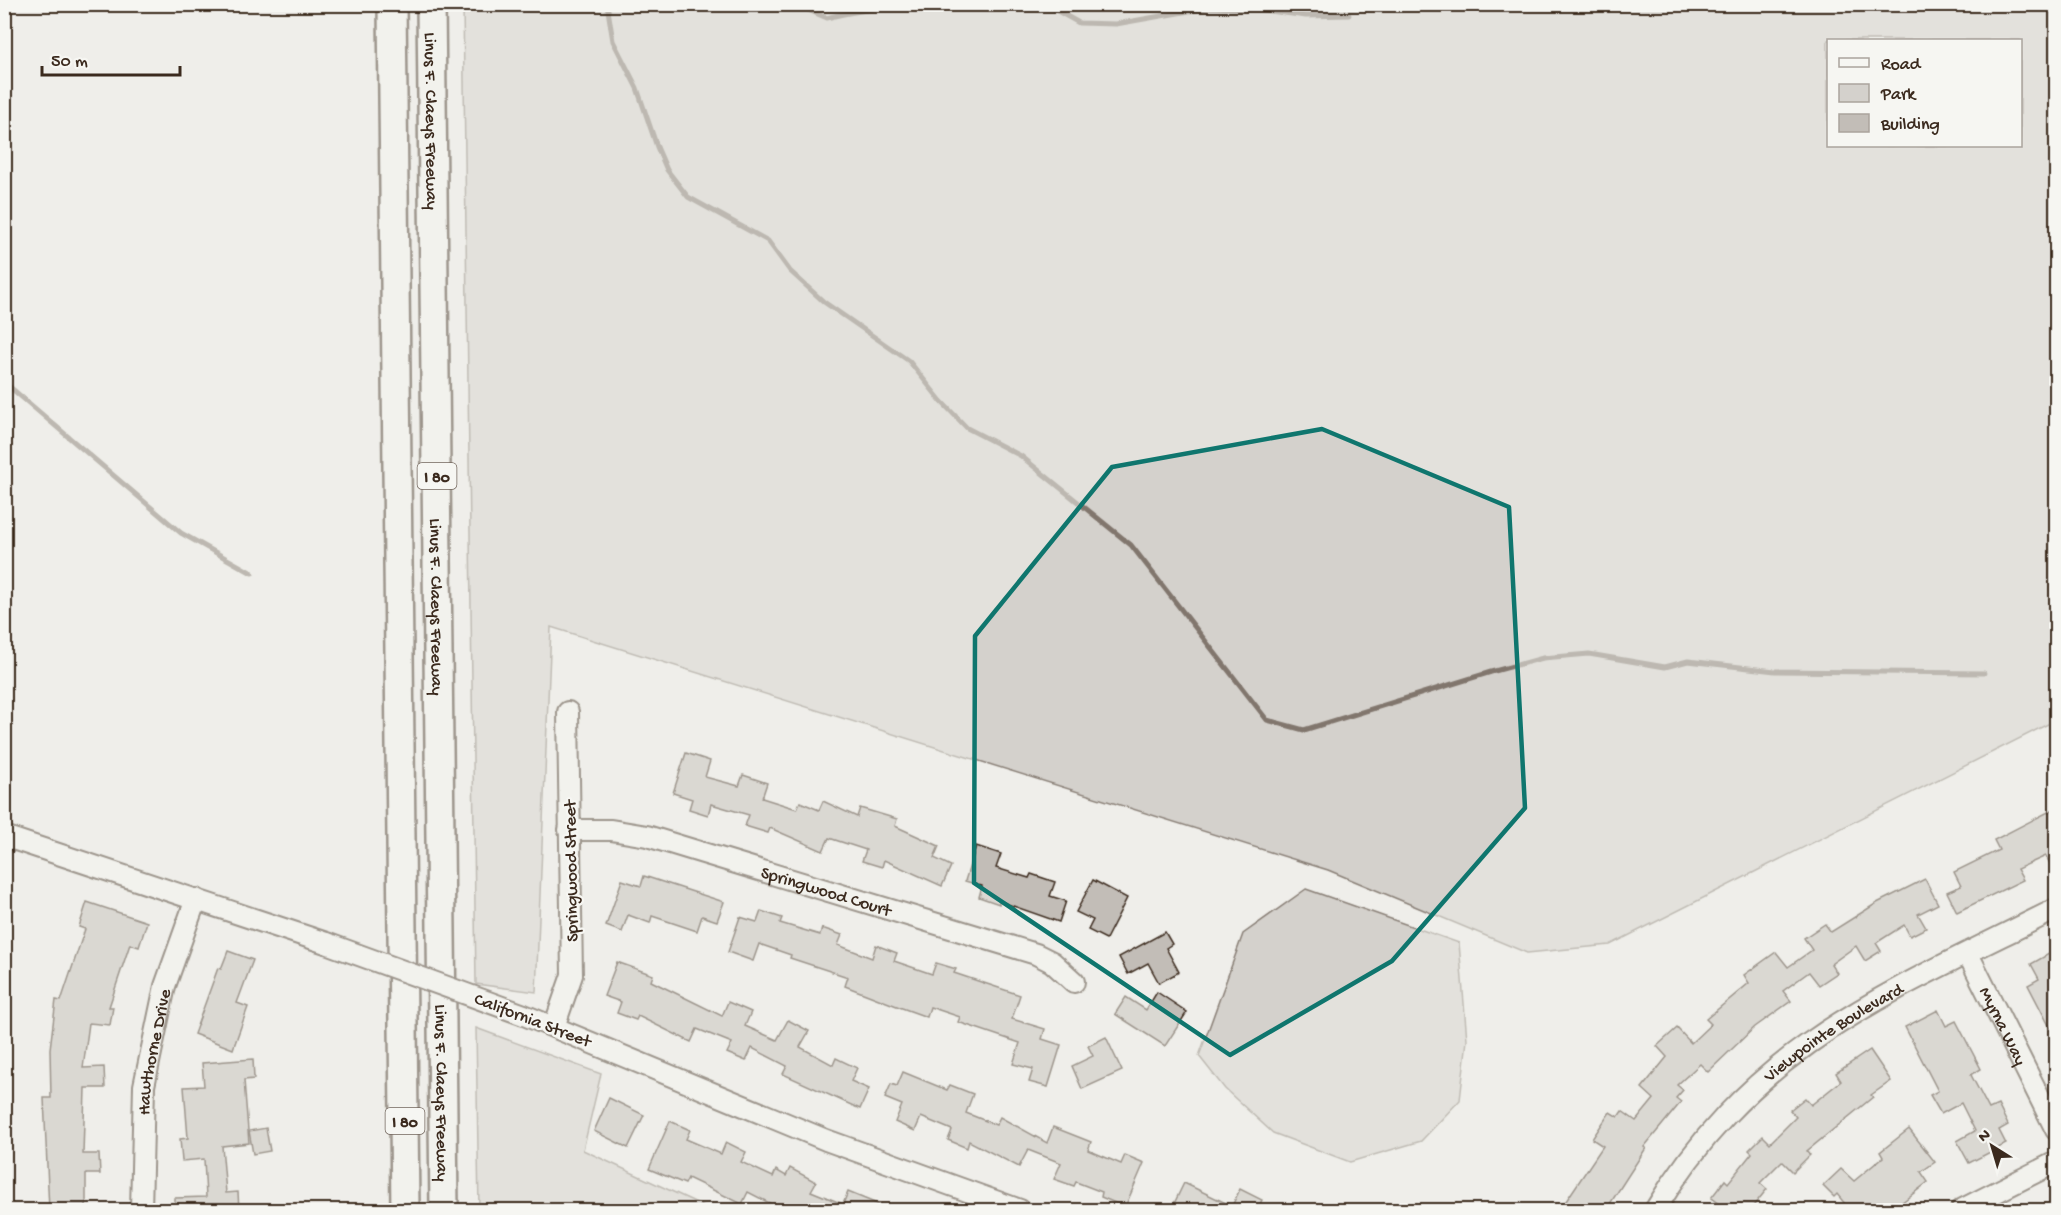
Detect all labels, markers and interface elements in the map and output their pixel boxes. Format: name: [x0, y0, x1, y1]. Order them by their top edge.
street label: Linus F. Claeys Freeway: [418, 32, 441, 210]
scale bar: [42, 39, 180, 77]
legend: [1827, 39, 2022, 147]
text: 50 m: [51, 52, 88, 73]
text: Road: [1881, 55, 1922, 76]
text: Park: [1880, 85, 1917, 106]
text: Building: [1880, 115, 1940, 136]
road number: I 80: [418, 463, 456, 489]
street label: Linus F. Claeys Freeway: [424, 518, 446, 696]
street label: Springwood Street: [561, 798, 584, 942]
street label: Springwood Court: [758, 863, 895, 923]
street label: Viewpointe Boulevard: [1759, 979, 1909, 1088]
street label: Myrna Way: [1973, 984, 2030, 1069]
street label: Hawthorne Drive: [135, 987, 177, 1116]
street label: California Street: [471, 989, 595, 1054]
street label: Linus F. Claeys Freeway: [429, 1004, 452, 1182]
road number: I 80: [386, 1108, 424, 1134]
north arrow: [1962, 1116, 2022, 1176]
text: N: [1975, 1126, 1995, 1148]

